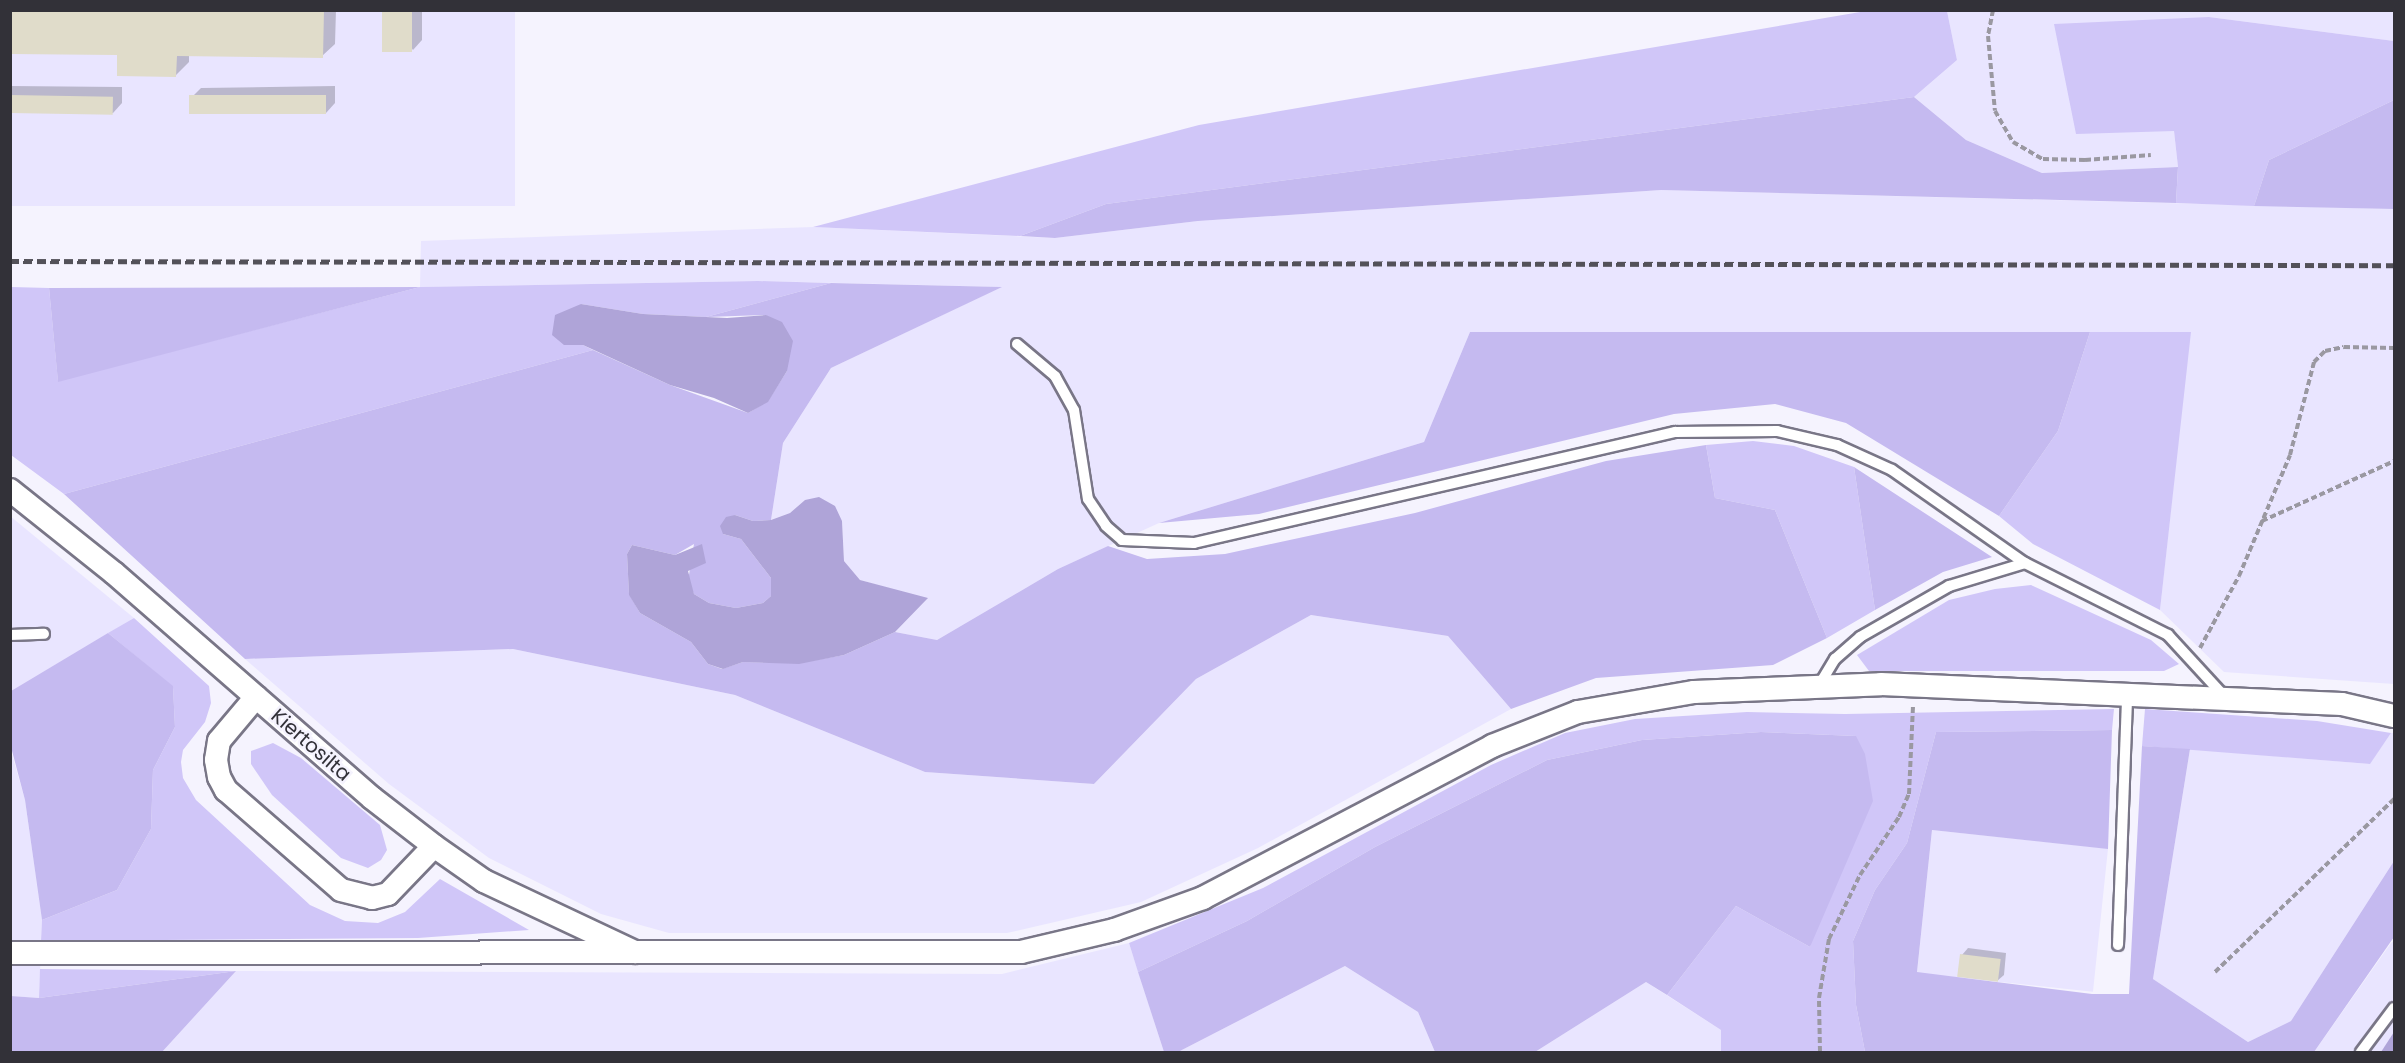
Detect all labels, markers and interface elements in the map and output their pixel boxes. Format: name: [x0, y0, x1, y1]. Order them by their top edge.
street label: Kiertosilta: [266, 704, 356, 786]

